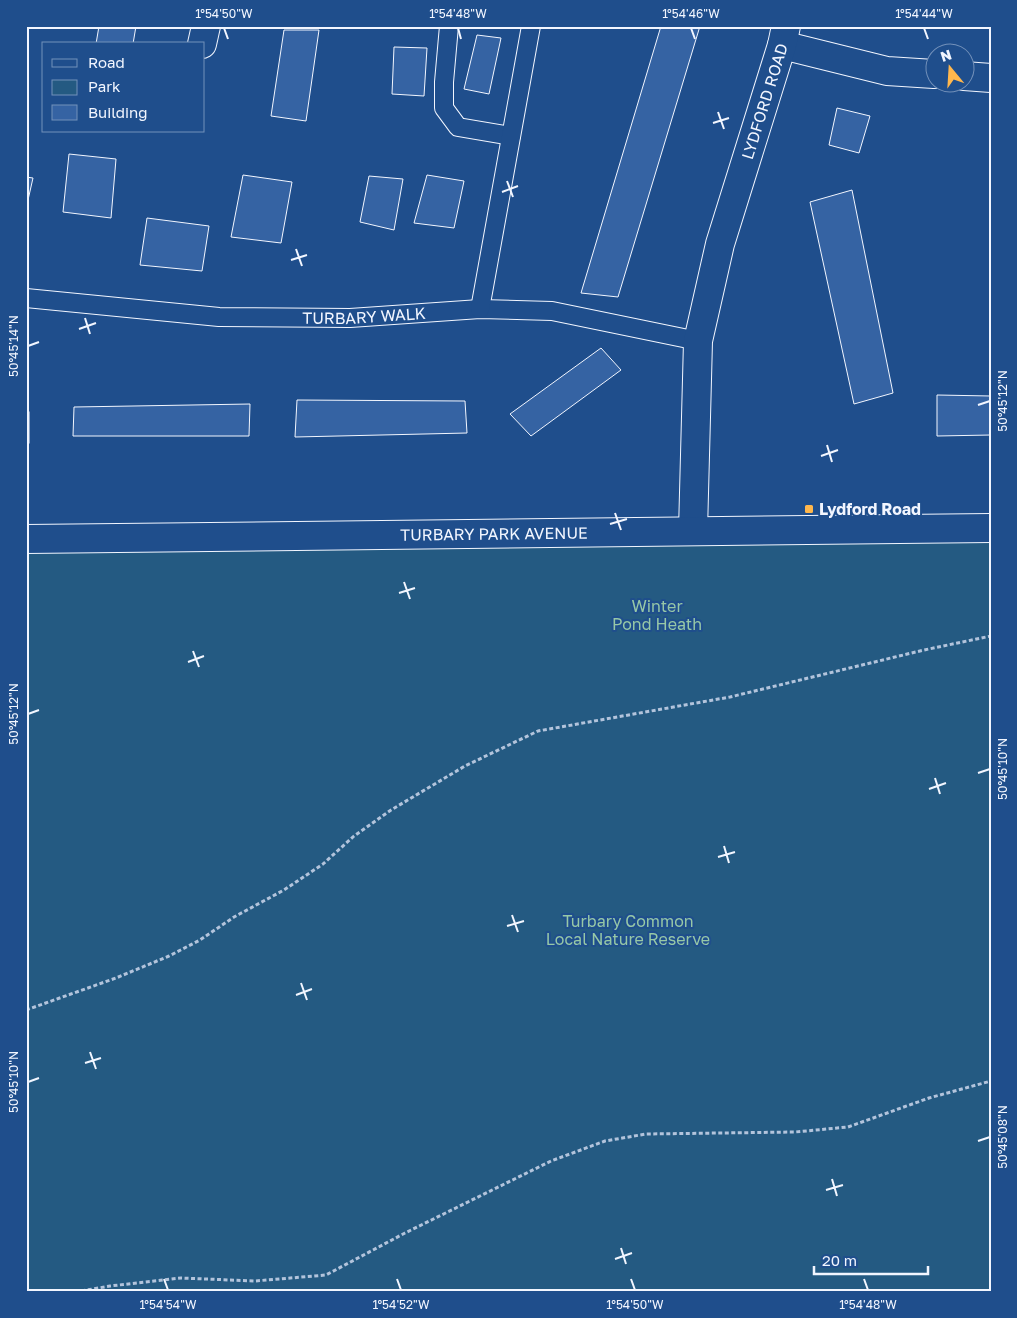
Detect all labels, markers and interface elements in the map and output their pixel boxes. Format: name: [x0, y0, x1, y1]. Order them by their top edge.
text: 1°54'50"W: [195, 6, 253, 21]
text: 1°54'48"W: [429, 6, 487, 21]
text: 1°54'46"W: [662, 6, 720, 21]
text: 1°54'44"W: [895, 6, 953, 21]
street label: LYDFORD ROAD: [737, 41, 792, 162]
legend: [42, 42, 205, 132]
north arrow: [924, 42, 974, 92]
text: N: [938, 45, 954, 65]
text: Road: [88, 53, 125, 71]
text: Park: [88, 77, 121, 95]
text: Building: [88, 103, 148, 121]
street label: TURBARY WALK: [302, 303, 426, 328]
text: 50°45'14"N: [6, 315, 21, 377]
text: 50°45'12"N: [995, 370, 1010, 432]
place label: Lydford Road: [819, 499, 921, 519]
marker: Lydford Road: [803, 503, 815, 515]
street label: TURBARY PARK AVENUE: [400, 523, 588, 545]
park label: Winter Pond Heath: [612, 596, 702, 634]
text: 50°45'12"N: [6, 683, 21, 745]
text: 50°45'10"N: [995, 738, 1010, 800]
park label: Turbary Common Local Nature Reserve: [546, 911, 710, 949]
text: 50°45'10"N: [6, 1051, 21, 1113]
text: 50°45'08"N: [995, 1105, 1010, 1169]
scale bar: [814, 1243, 928, 1275]
text: 20 m: [822, 1251, 857, 1269]
text: 1°54'54"W: [139, 1297, 197, 1312]
text: 1°54'52"W: [373, 1297, 430, 1312]
text: 1°54'50"W: [606, 1297, 664, 1312]
text: 1°54'48"W: [839, 1297, 897, 1312]

